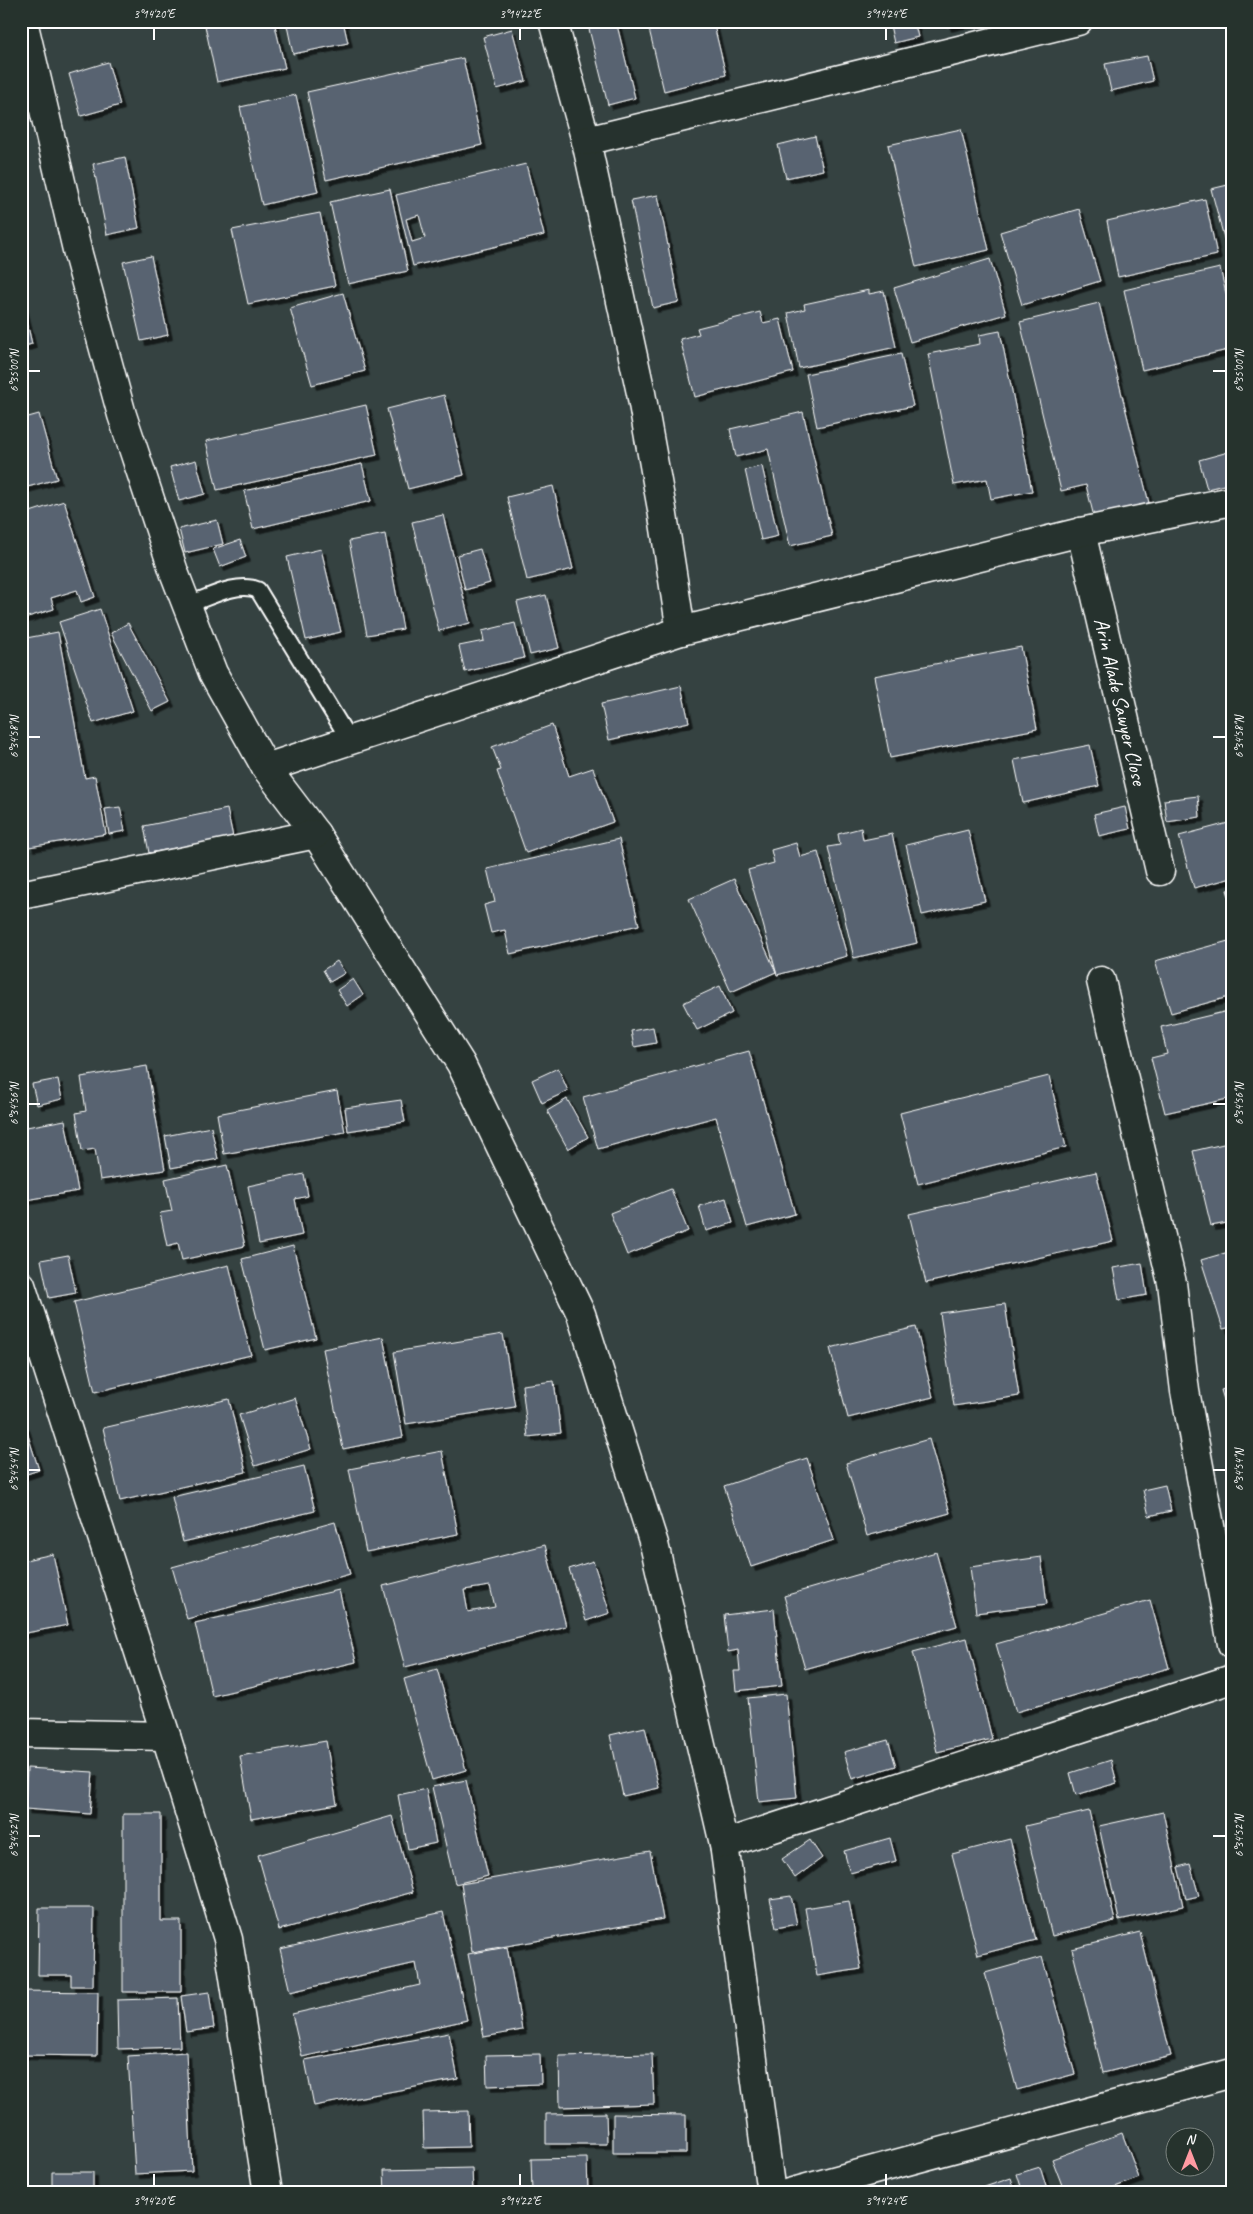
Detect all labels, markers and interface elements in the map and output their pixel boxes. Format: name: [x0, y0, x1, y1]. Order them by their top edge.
text: 3°14'20"E: [134, 6, 176, 22]
text: 3°14'22"E: [500, 6, 542, 22]
text: 3°14'24"E: [866, 6, 908, 22]
text: 6°35'00"N: [6, 348, 22, 392]
text: 6°35'00"N: [1231, 348, 1247, 392]
street label: Arin Alade Sawyer Close: [1088, 615, 1153, 790]
text: 6°34'58"N: [6, 714, 22, 758]
text: 6°34'58"N: [1231, 714, 1247, 758]
text: 6°34'56"N: [6, 1081, 22, 1125]
text: 6°34'56"N: [1231, 1081, 1247, 1125]
text: 6°34'54"N: [6, 1447, 22, 1491]
text: 6°34'54"N: [1231, 1447, 1247, 1491]
text: 6°34'52"N: [6, 1813, 22, 1857]
text: 6°34'52"N: [1231, 1813, 1247, 1857]
north arrow: [1166, 2126, 1216, 2176]
text: N: [1186, 2131, 1197, 2148]
text: 3°14'20"E: [134, 2193, 176, 2209]
text: 3°14'22"E: [500, 2193, 542, 2209]
text: 3°14'24"E: [866, 2193, 908, 2209]

